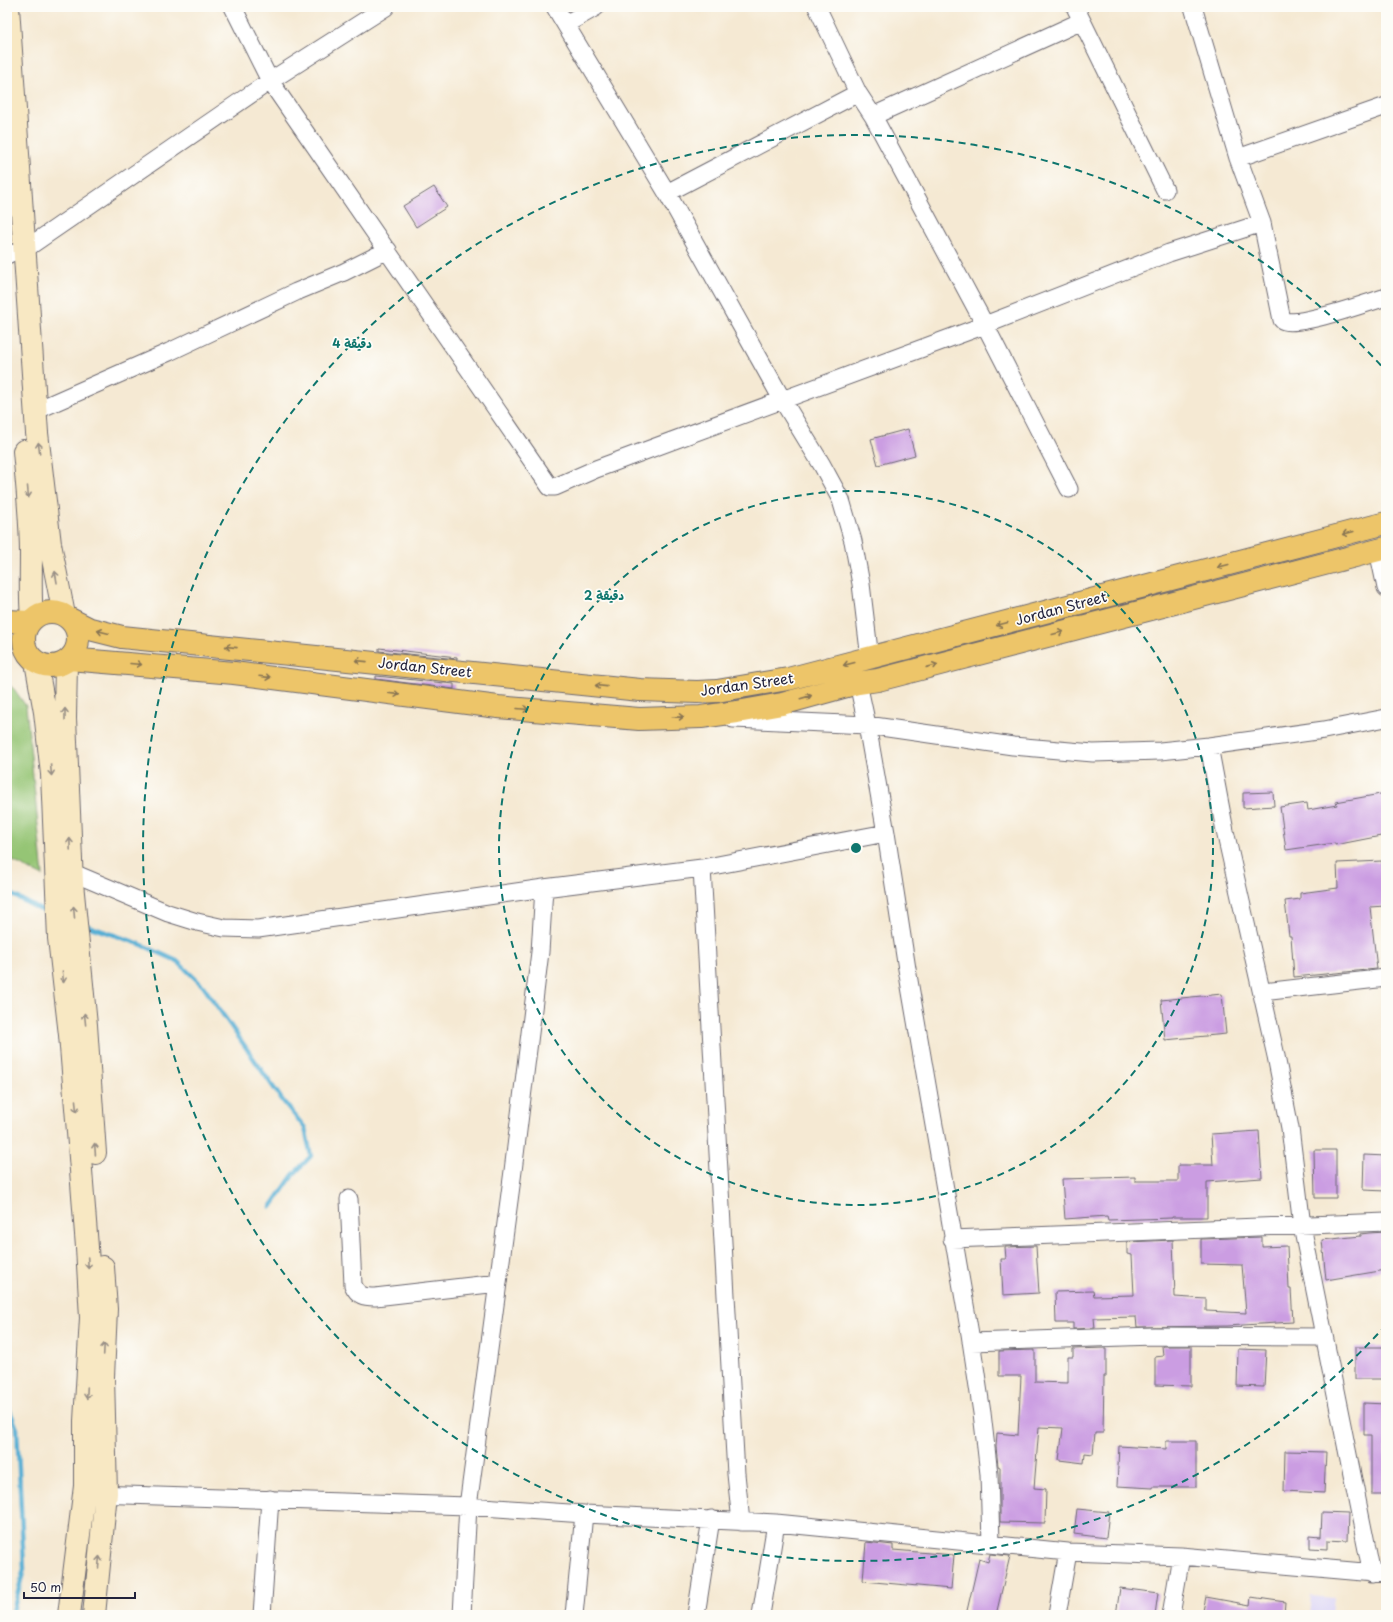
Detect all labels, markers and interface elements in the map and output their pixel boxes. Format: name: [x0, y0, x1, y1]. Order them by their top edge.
text: 4 دقيقة: [332, 334, 372, 352]
one-way arrow: [35, 442, 43, 455]
one-way arrow: [24, 485, 32, 498]
one-way arrow: [1342, 530, 1355, 537]
one-way arrow: [1216, 563, 1229, 570]
one-way arrow: [51, 571, 59, 584]
text: 2 دقيقة: [584, 586, 624, 604]
street label: Jordan Street: [1013, 586, 1109, 630]
one-way arrow: [996, 621, 1009, 628]
one-way arrow: [96, 628, 109, 635]
one-way arrow: [1051, 629, 1064, 636]
one-way arrow: [225, 644, 238, 651]
street label: Jordan Street: [377, 652, 473, 682]
one-way arrow: [355, 657, 368, 664]
one-way arrow: [129, 660, 142, 667]
one-way arrow: [843, 661, 856, 668]
one-way arrow: [925, 661, 938, 669]
street label: Jordan Street: [699, 667, 795, 701]
one-way arrow: [259, 673, 272, 681]
one-way arrow: [595, 682, 608, 689]
one-way arrow: [387, 690, 400, 698]
one-way arrow: [799, 693, 812, 701]
one-way arrow: [516, 706, 529, 713]
one-way arrow: [61, 708, 69, 721]
one-way arrow: [671, 714, 684, 721]
one-way arrow: [48, 763, 55, 776]
one-way arrow: [67, 838, 74, 851]
centre of rings: [849, 841, 863, 855]
one-way arrow: [71, 906, 78, 919]
one-way arrow: [59, 970, 67, 983]
one-way arrow: [81, 1013, 89, 1026]
one-way arrow: [73, 1099, 80, 1112]
one-way arrow: [91, 1143, 98, 1156]
one-way arrow: [84, 1256, 92, 1269]
one-way arrow: [100, 1343, 108, 1356]
one-way arrow: [83, 1386, 90, 1399]
one-way arrow: [96, 1556, 103, 1569]
scale bar: [24, 1574, 135, 1600]
text: 50 m: [30, 1578, 61, 1596]

